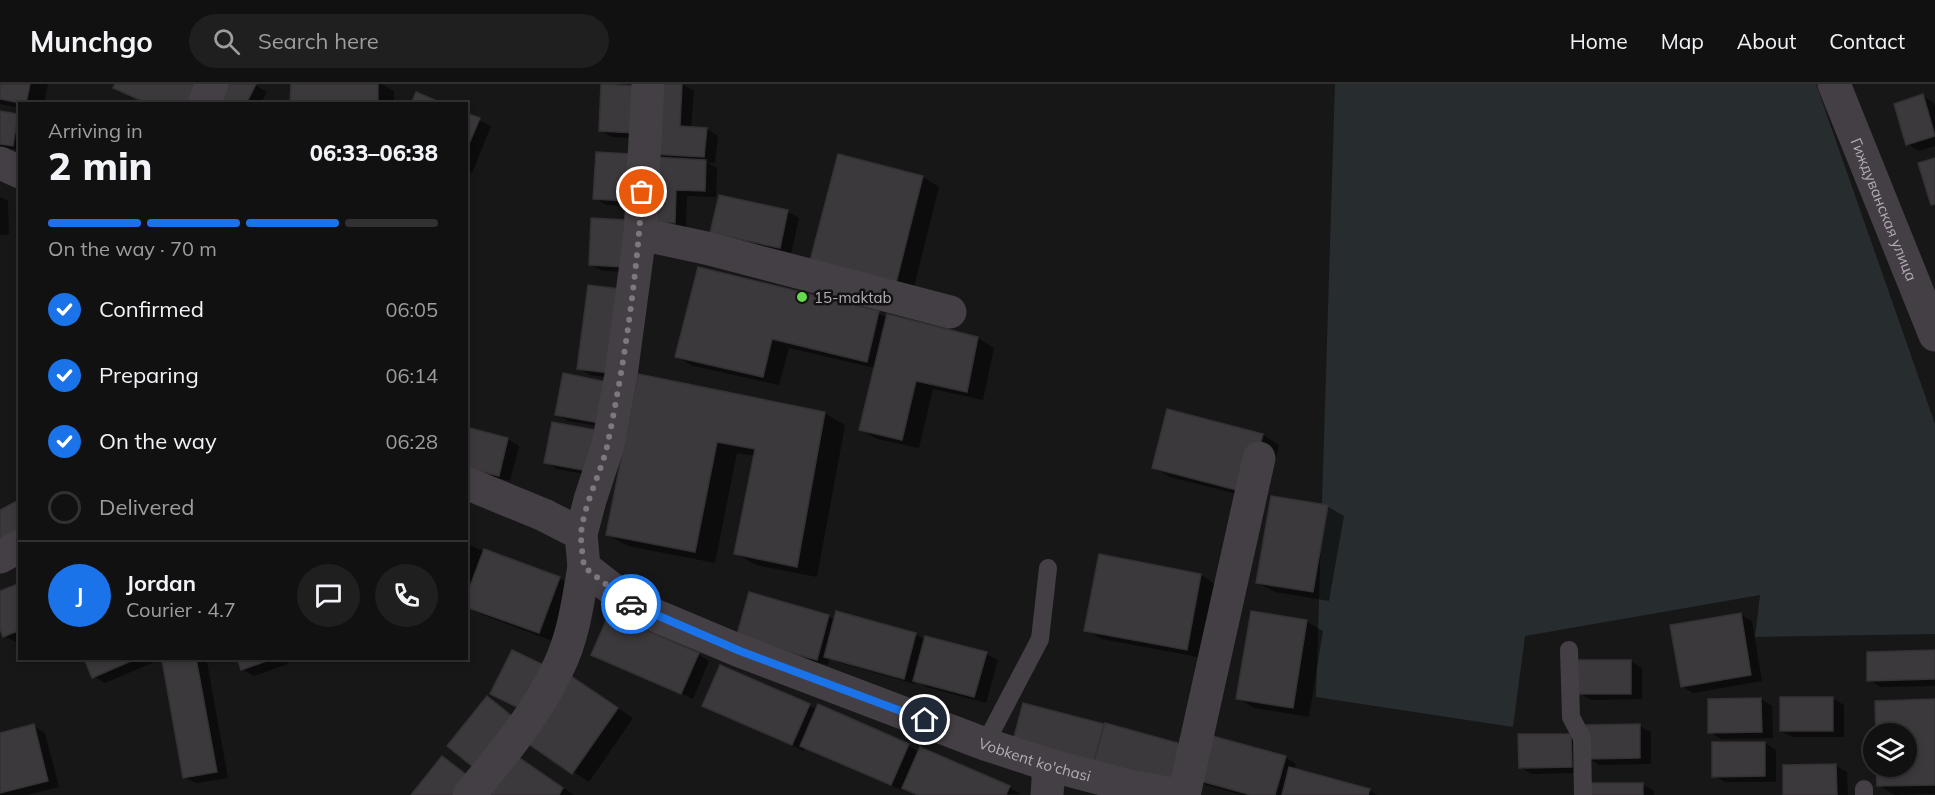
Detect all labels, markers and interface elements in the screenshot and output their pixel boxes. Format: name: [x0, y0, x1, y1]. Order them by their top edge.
search box: [189, 14, 609, 68]
text: Munchgo: [30, 24, 153, 59]
icon: search: [210, 25, 243, 58]
text: Search here: [258, 27, 379, 55]
text: Home: [1570, 28, 1628, 54]
text: Map: [1661, 28, 1704, 54]
text: About: [1737, 28, 1796, 54]
text: Contact: [1829, 28, 1905, 54]
text: Arriving in: [48, 118, 143, 143]
street label: Гиждуванская улица: [1847, 135, 1922, 284]
text: 06:33–06:38: [310, 139, 438, 167]
text: 2 min: [48, 141, 153, 190]
pin: [616, 166, 667, 217]
icon: bag: [625, 175, 658, 208]
text: On the way · 70 m: [48, 236, 217, 261]
place label: 15-maktab: [814, 288, 891, 307]
marker: 15-maktab: [795, 290, 809, 304]
icon: check: [48, 293, 81, 326]
text: Confirmed: [99, 295, 204, 323]
text: 06:05: [385, 297, 438, 322]
icon: check: [48, 359, 81, 392]
text: Preparing: [99, 361, 199, 389]
text: 06:14: [385, 363, 438, 388]
icon: check: [48, 425, 81, 458]
text: On the way: [99, 427, 217, 455]
text: 06:28: [385, 429, 438, 454]
text: Delivered: [99, 493, 194, 521]
button: chat: [297, 564, 360, 627]
button: phone: [375, 564, 438, 627]
text: Jordan: [126, 569, 196, 597]
courier: [601, 574, 661, 634]
text: J: [76, 581, 83, 609]
icon: car: [615, 588, 648, 621]
text: Courier · 4.7: [126, 597, 236, 622]
pin: [899, 694, 950, 745]
icon: home: [908, 703, 941, 736]
map controls: [1863, 723, 1917, 777]
button: layers: [1863, 723, 1917, 777]
street label: Vobkent ko'chasi: [976, 733, 1093, 785]

